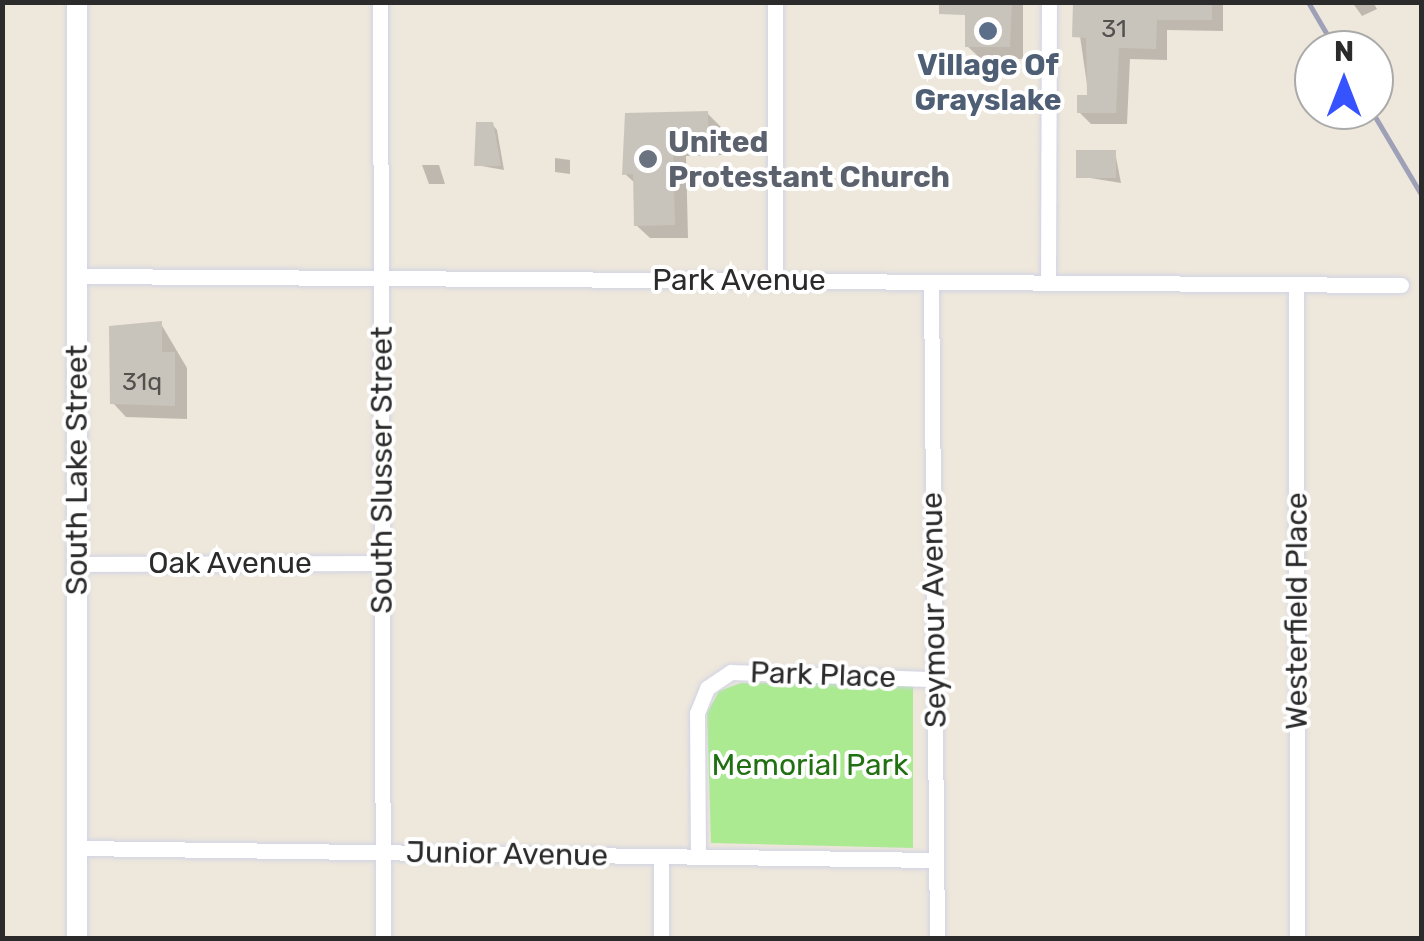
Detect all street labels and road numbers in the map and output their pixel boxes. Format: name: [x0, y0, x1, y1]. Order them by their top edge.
street label: Park Avenue: [652, 262, 826, 298]
street label: South Slusser Street: [364, 326, 400, 614]
street label: South Lake Street: [59, 345, 95, 595]
street label: Seymour Avenue: [914, 491, 954, 729]
street label: Westerfield Place: [1279, 492, 1315, 730]
street label: Oak Avenue: [148, 545, 312, 581]
street label: Park Place: [749, 654, 897, 696]
street label: Junior Avenue: [405, 834, 609, 874]

